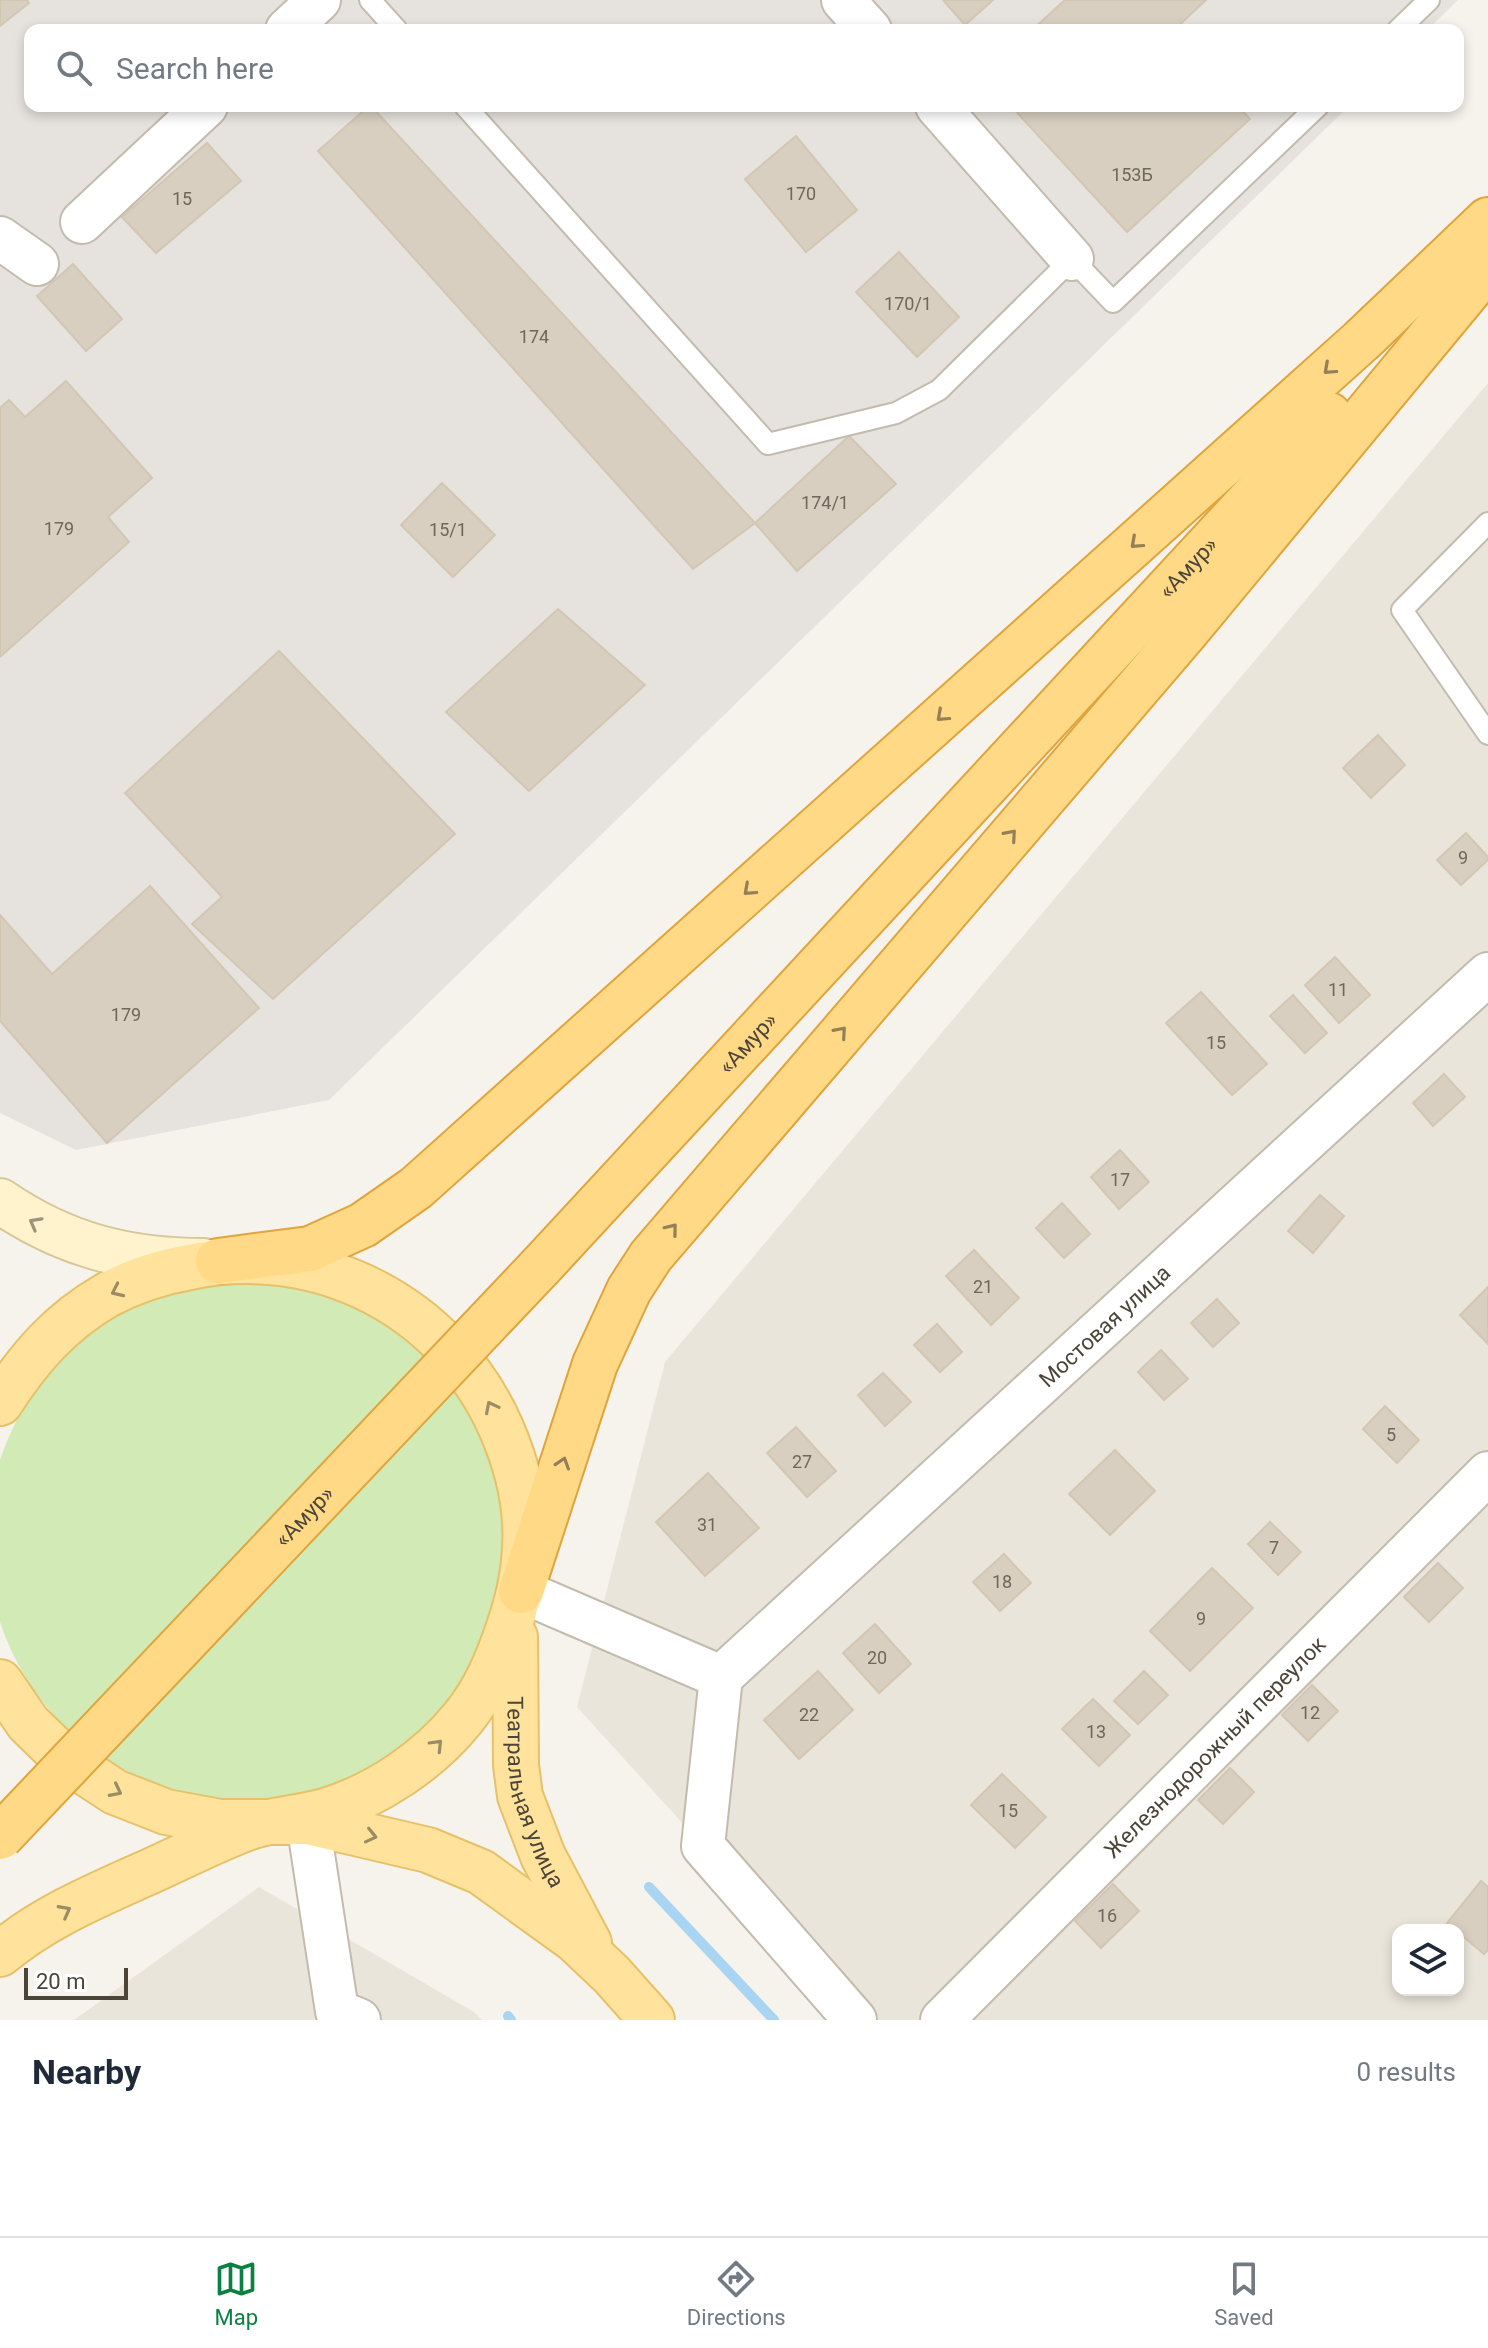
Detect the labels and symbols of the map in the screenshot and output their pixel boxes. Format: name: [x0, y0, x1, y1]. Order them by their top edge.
house number: 153Б: [1111, 164, 1153, 185]
house number: 170: [786, 183, 816, 204]
house number: 15: [172, 188, 192, 209]
house number: 170/1: [884, 293, 932, 314]
house number: 174: [519, 326, 549, 347]
one-way arrow: [1324, 360, 1339, 374]
house number: 174/1: [801, 492, 849, 513]
house number: 179: [44, 518, 74, 539]
house number: 15/1: [429, 519, 467, 540]
street label: «Амур»: [1154, 532, 1223, 603]
one-way arrow: [1130, 533, 1145, 547]
one-way arrow: [937, 707, 952, 721]
one-way arrow: [1001, 830, 1016, 844]
house number: 9: [1458, 847, 1468, 868]
one-way arrow: [743, 880, 758, 895]
house number: 11: [1328, 979, 1348, 1000]
house number: 179: [111, 1004, 141, 1025]
street label: «Амур»: [714, 1008, 782, 1079]
one-way arrow: [831, 1027, 846, 1041]
house number: 15: [1206, 1032, 1226, 1053]
house number: 17: [1110, 1169, 1130, 1190]
one-way arrow: [29, 1217, 44, 1233]
one-way arrow: [662, 1224, 677, 1239]
street label: Мостовая улица: [1034, 1260, 1175, 1392]
house number: 21: [973, 1276, 993, 1297]
one-way arrow: [111, 1281, 126, 1297]
one-way arrow: [485, 1401, 500, 1415]
house number: 5: [1386, 1424, 1396, 1445]
house number: 27: [792, 1451, 812, 1472]
one-way arrow: [554, 1457, 570, 1470]
street label: «Амур»: [270, 1481, 339, 1552]
house number: 31: [697, 1514, 717, 1535]
house number: 7: [1269, 1537, 1279, 1558]
house number: 18: [992, 1571, 1012, 1592]
house number: 9: [1196, 1608, 1206, 1629]
street label: Железнодорожный переулок: [1099, 1631, 1331, 1863]
house number: 20: [867, 1647, 887, 1668]
street label: Театральная улица: [502, 1696, 569, 1892]
house number: 12: [1300, 1702, 1320, 1723]
house number: 22: [799, 1704, 819, 1725]
house number: 13: [1086, 1721, 1106, 1742]
one-way arrow: [428, 1740, 442, 1754]
one-way arrow: [108, 1782, 122, 1797]
house number: 15: [998, 1800, 1018, 1821]
one-way arrow: [364, 1827, 378, 1844]
house number: 16: [1097, 1905, 1117, 1926]
one-way arrow: [56, 1906, 71, 1921]
scale bar: [24, 1964, 128, 2000]

